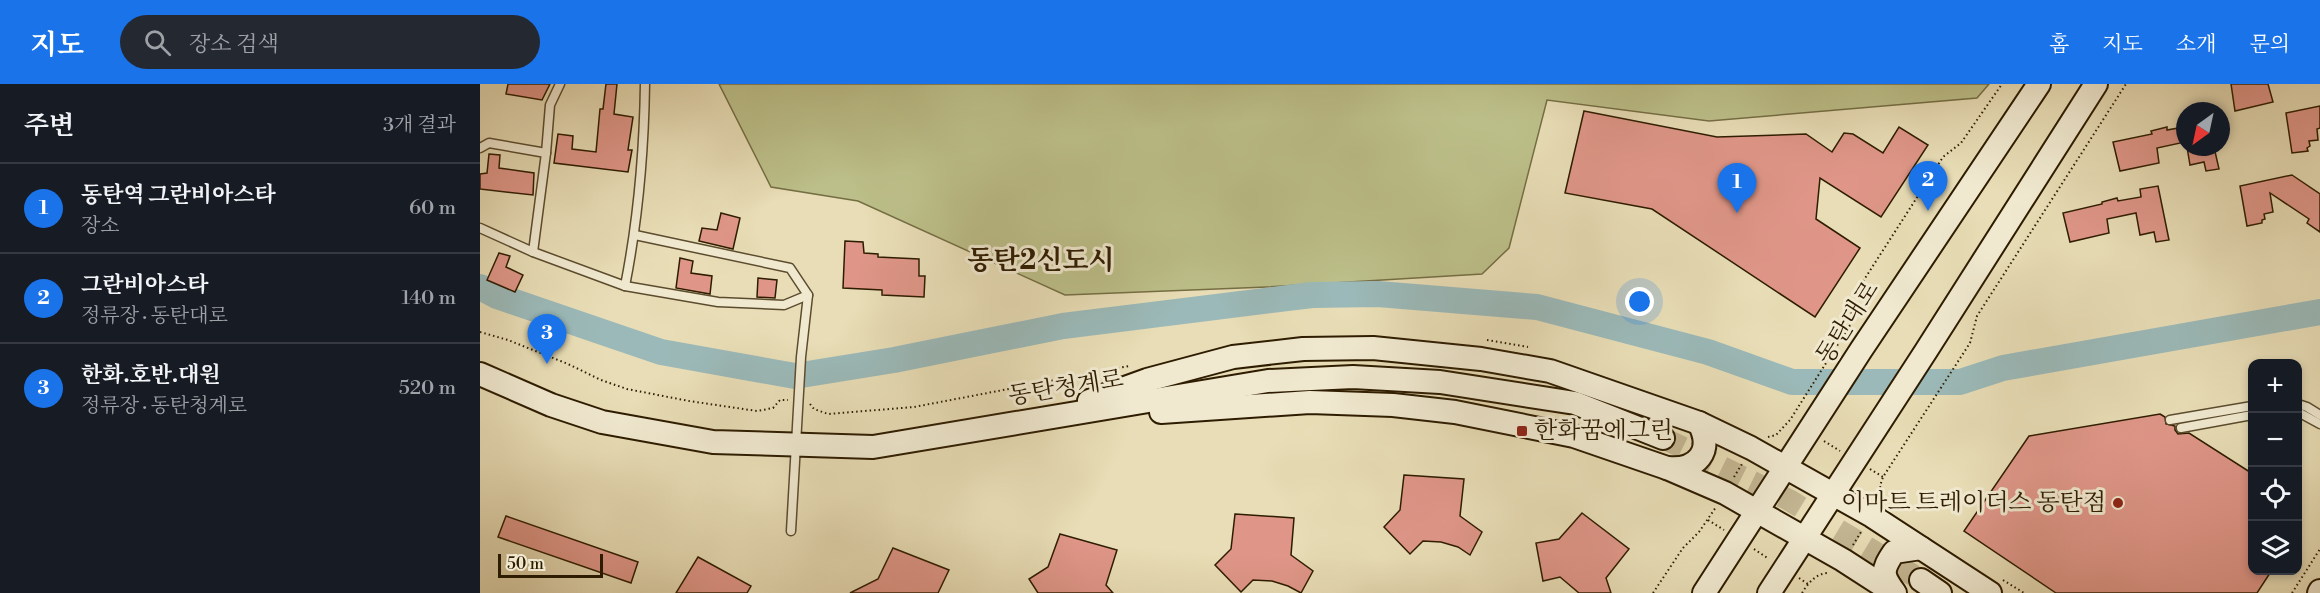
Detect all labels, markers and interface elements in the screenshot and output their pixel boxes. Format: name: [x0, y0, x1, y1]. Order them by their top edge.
search box: [120, 15, 540, 69]
icon: search: [141, 26, 174, 59]
text: 지도: [30, 28, 84, 63]
text: 장소 검색: [189, 31, 279, 58]
text: 홈: [2049, 32, 2069, 58]
text: 지도: [2102, 32, 2143, 58]
text: 소개: [2176, 32, 2216, 58]
text: 문의: [2249, 32, 2290, 58]
north arrow: [2176, 102, 2230, 156]
text: 주변: [24, 110, 74, 142]
text: 3개 결과: [383, 113, 456, 138]
pin: 2: [1908, 162, 1948, 211]
pin: 1: [1718, 164, 1756, 213]
text: 동탄역 그란비아스타: [81, 182, 276, 209]
text: 1: [39, 196, 48, 221]
text: 60 m: [409, 196, 456, 221]
text: 장소: [81, 214, 120, 239]
district label: 동탄2신도시: [967, 244, 1115, 278]
text: 그란비아스타: [81, 272, 209, 299]
street label: 동탄대로: [1810, 276, 1886, 370]
text: 2: [37, 286, 50, 311]
text: 140 m: [401, 286, 456, 311]
your location: [1625, 287, 1654, 316]
text: 정류장 · 동탄대로: [81, 304, 228, 329]
pin: 3: [528, 314, 566, 364]
map controls: [2248, 359, 2302, 575]
button: +: [2248, 359, 2302, 413]
text: 한화.호반.대원: [81, 362, 221, 389]
street label: 동탄청계로: [1006, 364, 1126, 412]
text: 3: [37, 376, 50, 401]
text: 520 m: [399, 376, 456, 401]
text: 정류장 · 동탄청계로: [81, 394, 247, 419]
button: −: [2248, 413, 2302, 467]
place label: 한화꿈에그린: [1534, 416, 1673, 446]
marker: 한화꿈에그린: [1515, 424, 1529, 438]
button: locate: [2248, 467, 2302, 521]
place label: 이마트 트레이더스 동탄점: [1841, 488, 2106, 518]
marker: 이마트 트레이더스 동탄점: [2111, 496, 2125, 510]
button: layers: [2248, 521, 2302, 575]
scale bar: [498, 551, 603, 578]
text: 50 m: [507, 554, 544, 574]

